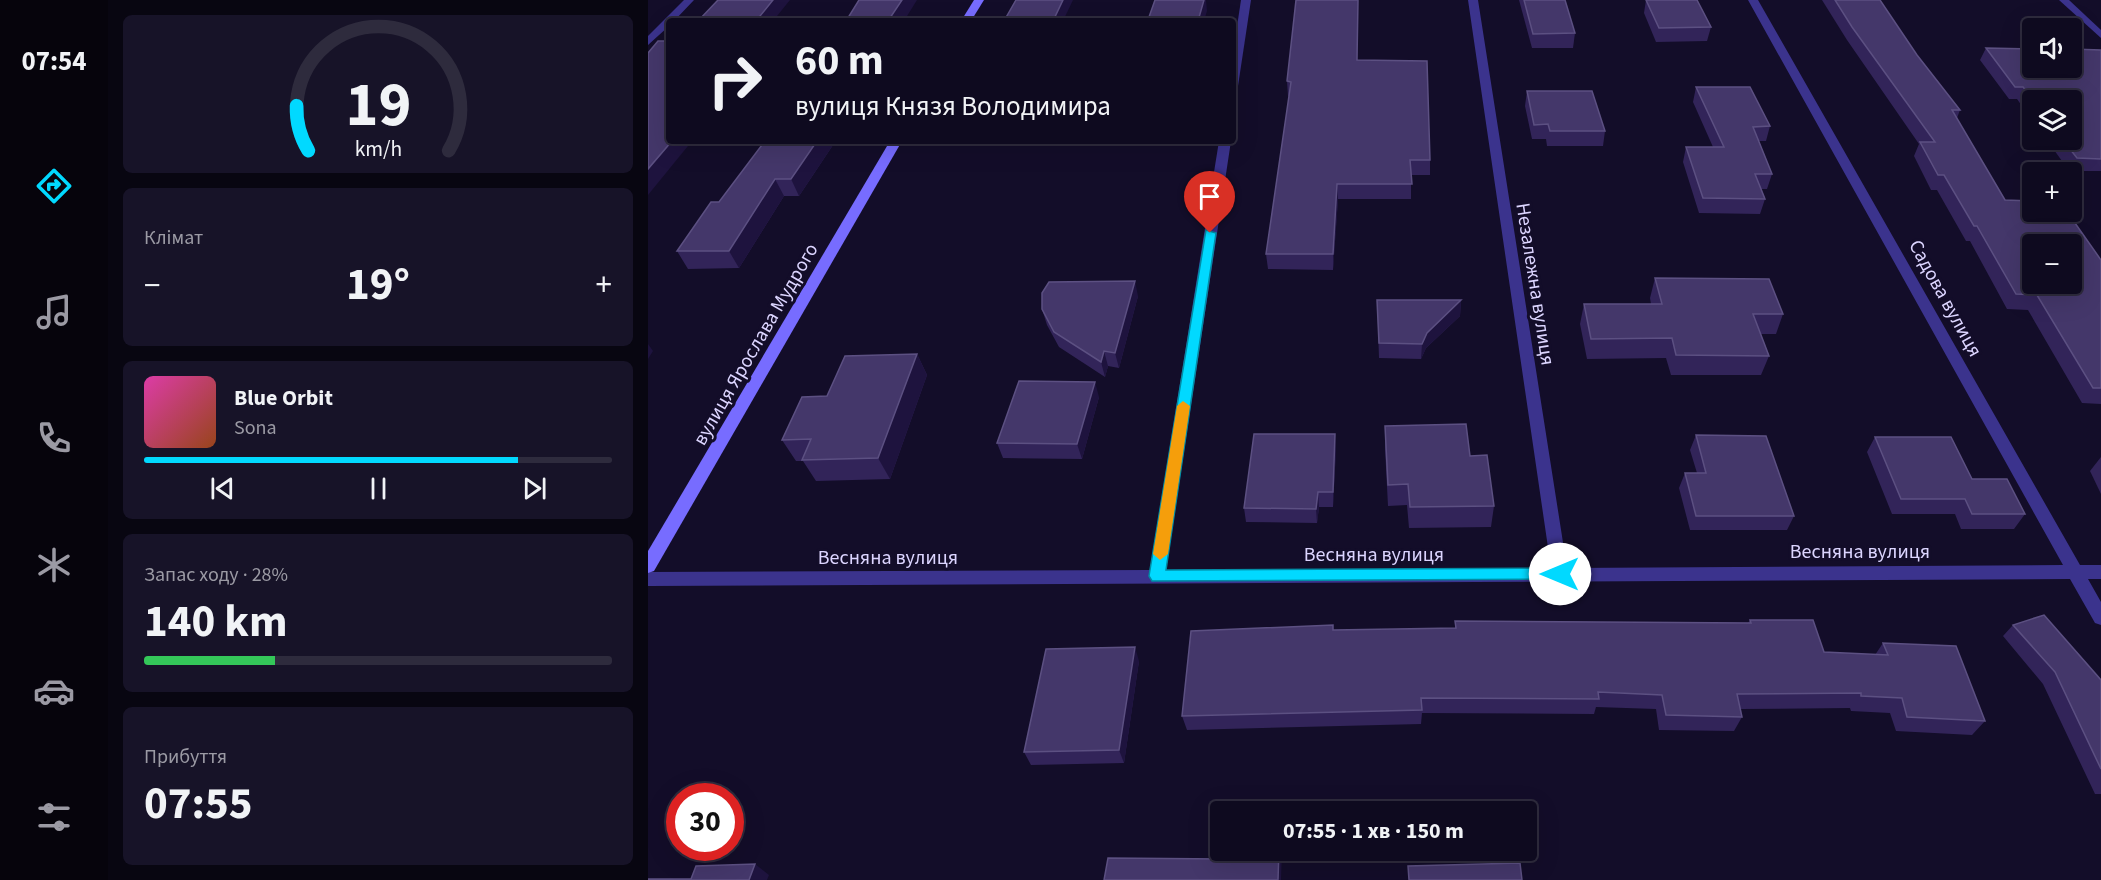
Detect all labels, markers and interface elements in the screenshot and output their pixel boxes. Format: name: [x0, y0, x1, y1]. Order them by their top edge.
map controls: [2022, 18, 2082, 294]
button: sound: [2022, 18, 2082, 78]
text: 60 m: [795, 31, 884, 91]
text: 07:54: [21, 42, 87, 81]
icon: right: [696, 42, 774, 120]
text: 19: [345, 61, 411, 150]
text: вулиця Князя Володимира: [795, 87, 1111, 126]
button: layers: [2022, 90, 2082, 150]
text: km/h: [354, 134, 402, 165]
button: +: [2022, 162, 2082, 222]
icon: directions: [33, 165, 75, 207]
pin: [1184, 171, 1235, 233]
icon: arrive: [1193, 180, 1226, 213]
street label: Незалежна вулиця: [1508, 201, 1562, 368]
text: Клімат: [144, 224, 203, 252]
button: −: [2022, 234, 2082, 294]
street label: Садова вулиця: [1901, 235, 1989, 362]
street label: вулиця Ярослава Мудрого: [686, 238, 825, 451]
text: 19°: [346, 253, 410, 317]
text: −: [144, 262, 160, 309]
text: +: [596, 262, 612, 309]
icon: music: [33, 291, 75, 333]
text: Blue Orbit: [234, 382, 333, 414]
text: Sona: [234, 414, 277, 442]
icon: phone: [33, 417, 75, 459]
icon: previous: [206, 472, 239, 505]
icon: pause: [362, 472, 395, 505]
icon: next: [518, 472, 551, 505]
street label: Весняна вулиця: [1790, 538, 1930, 566]
street label: Весняна вулиця: [1304, 541, 1444, 569]
position arrow: [1528, 542, 1592, 606]
icon: climate: [33, 544, 75, 586]
street label: Весняна вулиця: [818, 544, 958, 572]
text: Запас ходу · 28%: [144, 561, 288, 589]
text: 140 km: [144, 590, 288, 654]
icon: car: [33, 670, 75, 712]
text: Прибуття: [144, 743, 227, 771]
text: 07:55: [144, 772, 253, 836]
speed limit sign: 30: [666, 783, 744, 861]
icon: filters: [33, 796, 75, 838]
text: 07:55 · 1 хв · 150 m: [1283, 815, 1464, 847]

